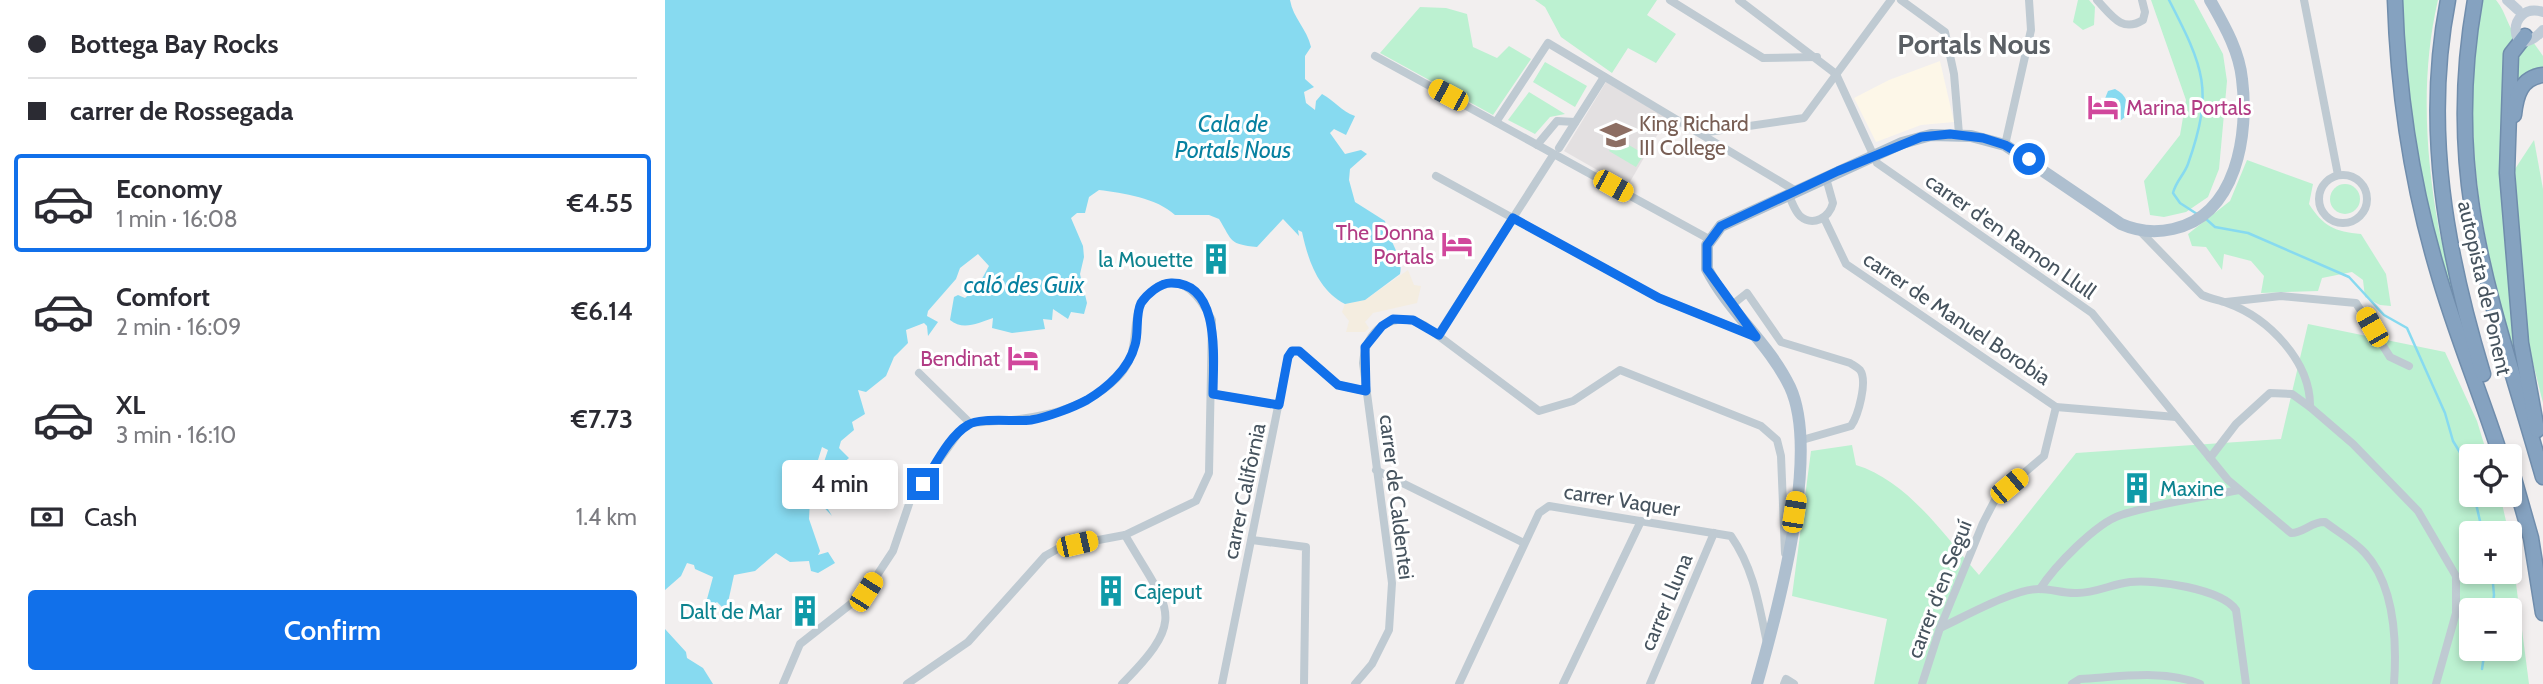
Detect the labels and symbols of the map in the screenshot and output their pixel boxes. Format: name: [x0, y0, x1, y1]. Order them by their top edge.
district label: Portals Nous: [1897, 27, 2051, 61]
car: [1425, 76, 1472, 114]
hotel icon: Marina Portals: [2086, 90, 2120, 124]
place label: Marina Portals: [2126, 95, 2252, 120]
water label: Cala de Portals Nous: [1175, 110, 1291, 164]
place label: King Richard III College: [1639, 111, 1749, 160]
school or university icon: King Richard III College: [1599, 118, 1633, 152]
route start: [2013, 143, 2045, 175]
car: [1590, 167, 1637, 205]
street label: carrer d'en Ramon Llull: [1921, 168, 2101, 304]
street label: autopista de Ponent: [2453, 199, 2517, 377]
place label: The Donna Portals: [1336, 220, 1434, 269]
hotel icon: The Donna Portals: [1440, 227, 1474, 261]
building icon: la Mouette: [1199, 242, 1233, 276]
street label: carrer de Manuel Borobia: [1859, 246, 2055, 390]
place label: la Mouette: [1098, 247, 1193, 272]
water label: caló des Guix: [964, 271, 1085, 299]
car: [2353, 304, 2392, 350]
hotel icon: Bendinat: [1006, 341, 1040, 375]
place label: Bendinat: [920, 346, 1000, 371]
street label: carrer de Caldentei: [1374, 413, 1420, 581]
street label: carrer Califòrnia: [1217, 421, 1271, 561]
callout: 4 min: [783, 460, 898, 508]
car: [1987, 464, 2032, 508]
route end: [907, 468, 939, 500]
building icon: Maxine: [2120, 471, 2154, 505]
place label: Maxine: [2160, 476, 2224, 501]
street label: carrer Vaquer: [1562, 479, 1682, 522]
car: [1781, 490, 1808, 534]
street label: carrer d'en Seguí: [1901, 516, 1977, 661]
car: [1055, 529, 1100, 559]
street label: carrer Lluna: [1634, 550, 1698, 654]
car: [846, 569, 887, 615]
building icon: Cajeput: [1094, 574, 1128, 608]
place label: Cajeput: [1134, 579, 1202, 605]
building icon: Dalt de Mar: [788, 594, 822, 628]
place label: Dalt de Mar: [679, 599, 782, 624]

